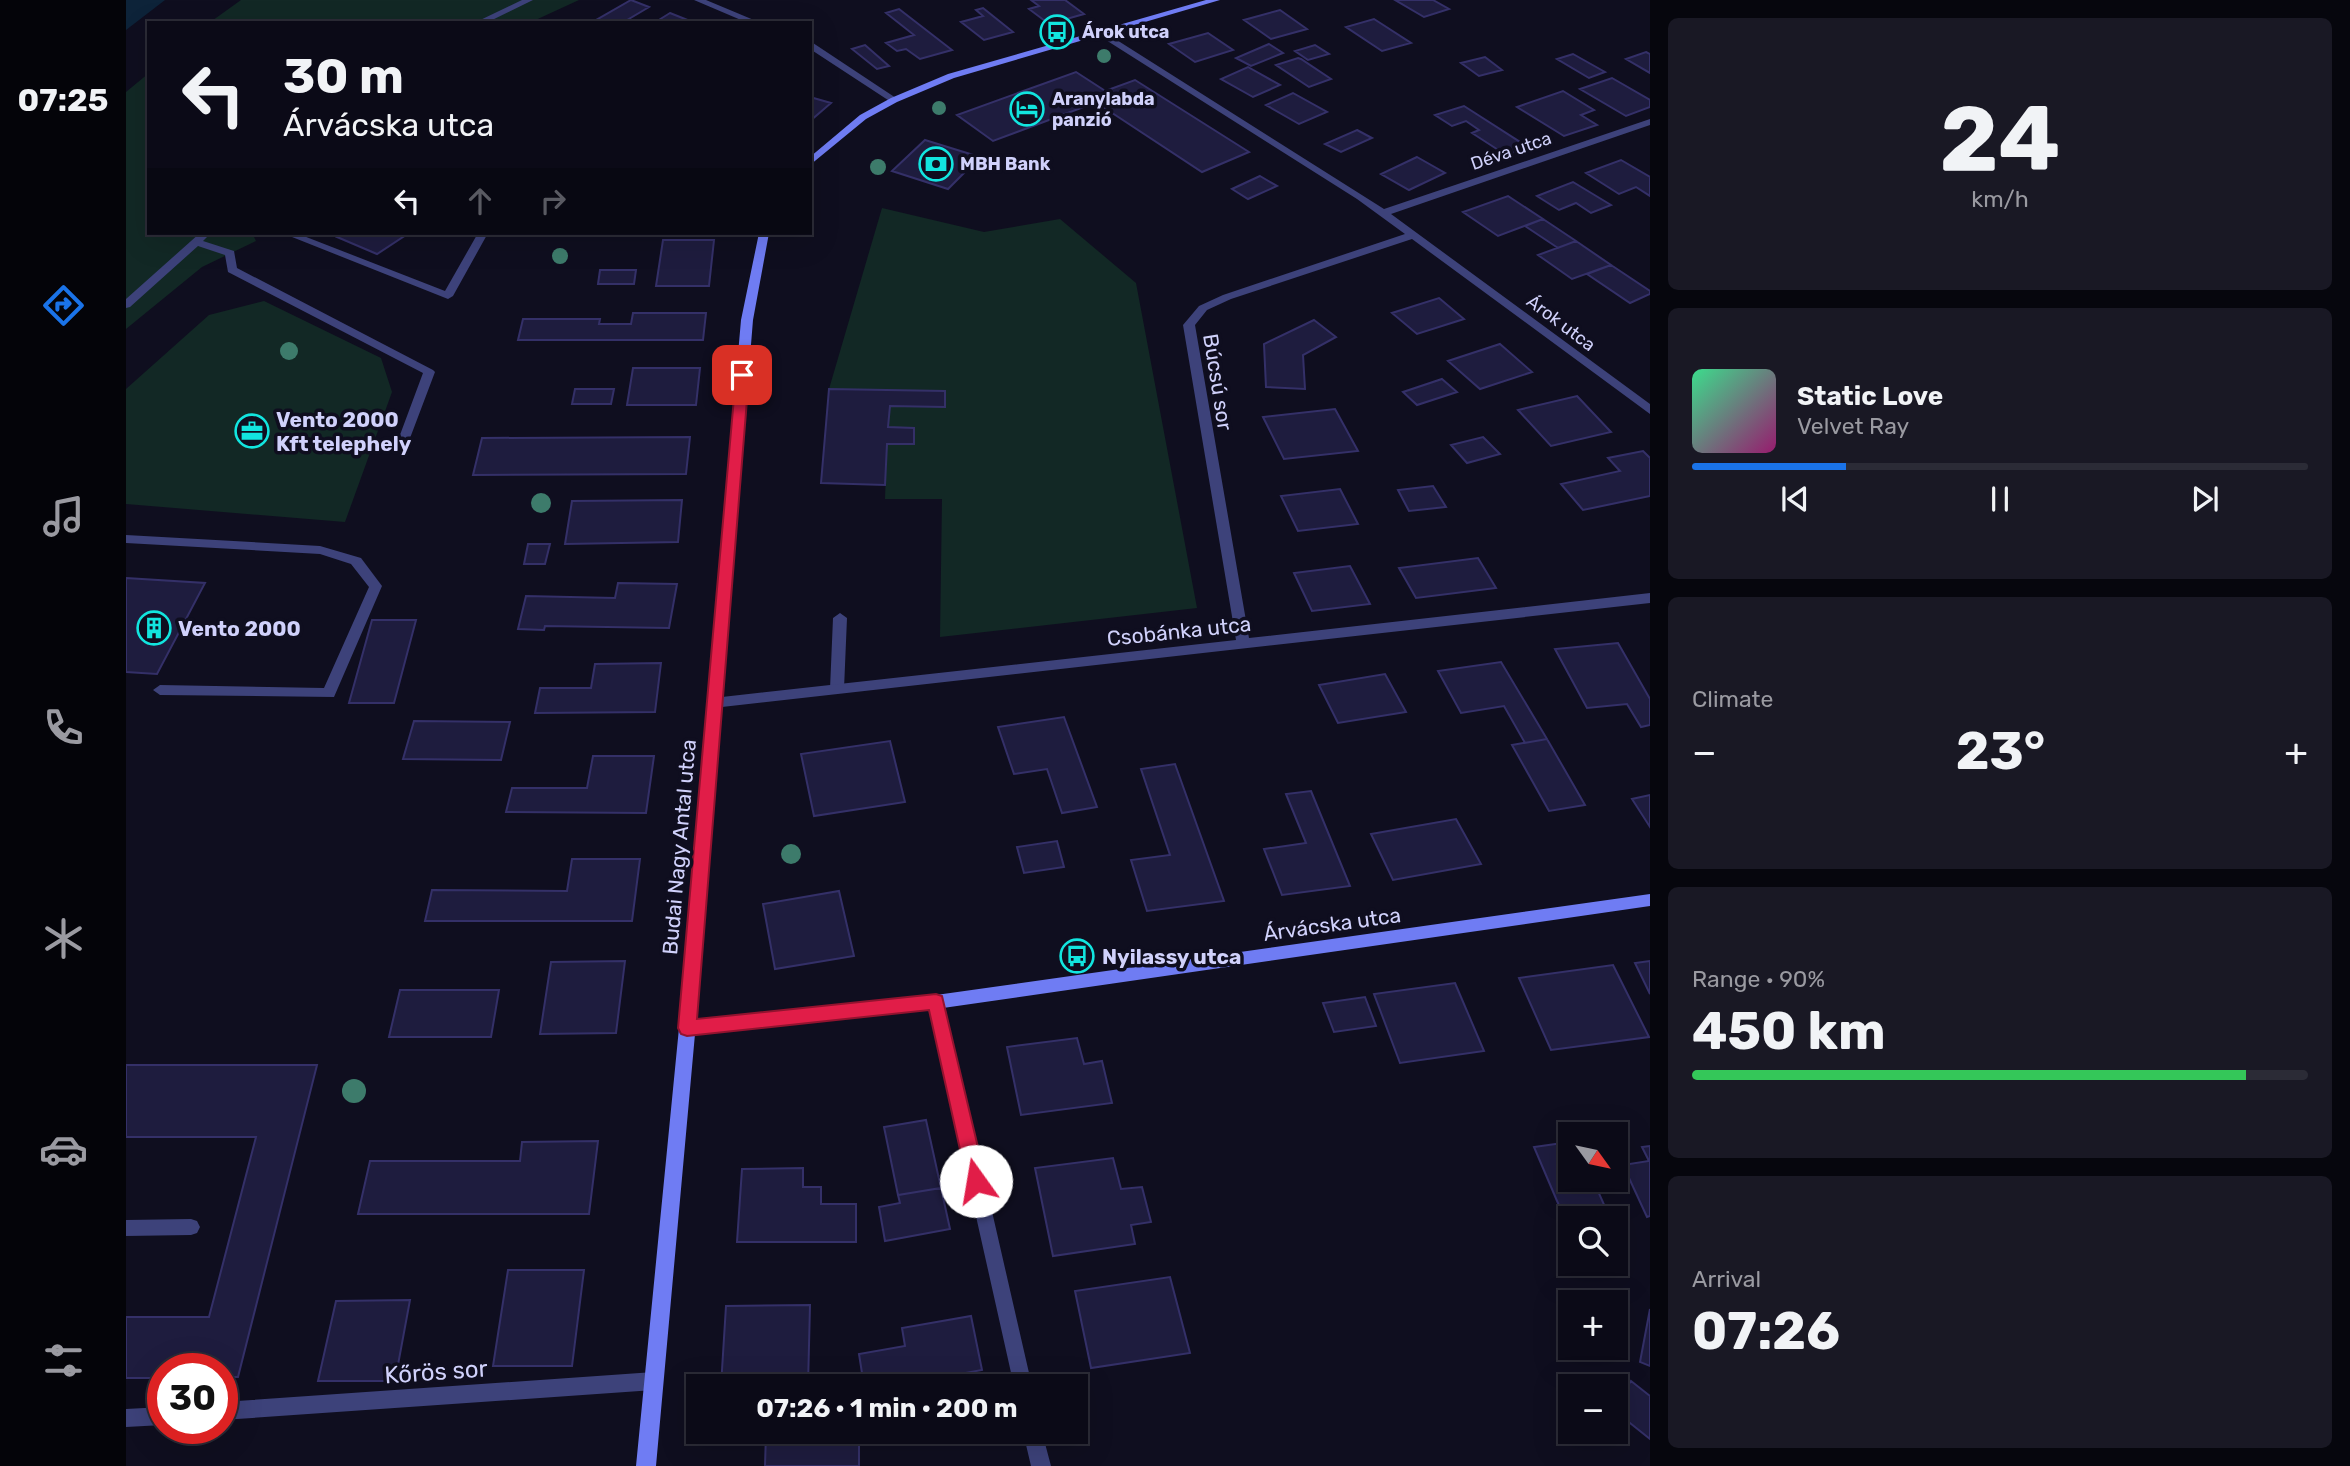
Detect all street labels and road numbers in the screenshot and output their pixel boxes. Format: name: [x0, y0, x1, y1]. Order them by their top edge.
street label: Déva utca: [1468, 127, 1554, 175]
street label: Árok utca: [1522, 290, 1600, 356]
street label: Búcsú sor: [1198, 332, 1238, 432]
street label: Csobánka utca: [1106, 611, 1252, 651]
street label: Budai Nagy Antal utca: [657, 738, 701, 956]
street label: Árvácska utca: [1262, 902, 1402, 946]
street label: Kőrös sor: [383, 1354, 489, 1390]

